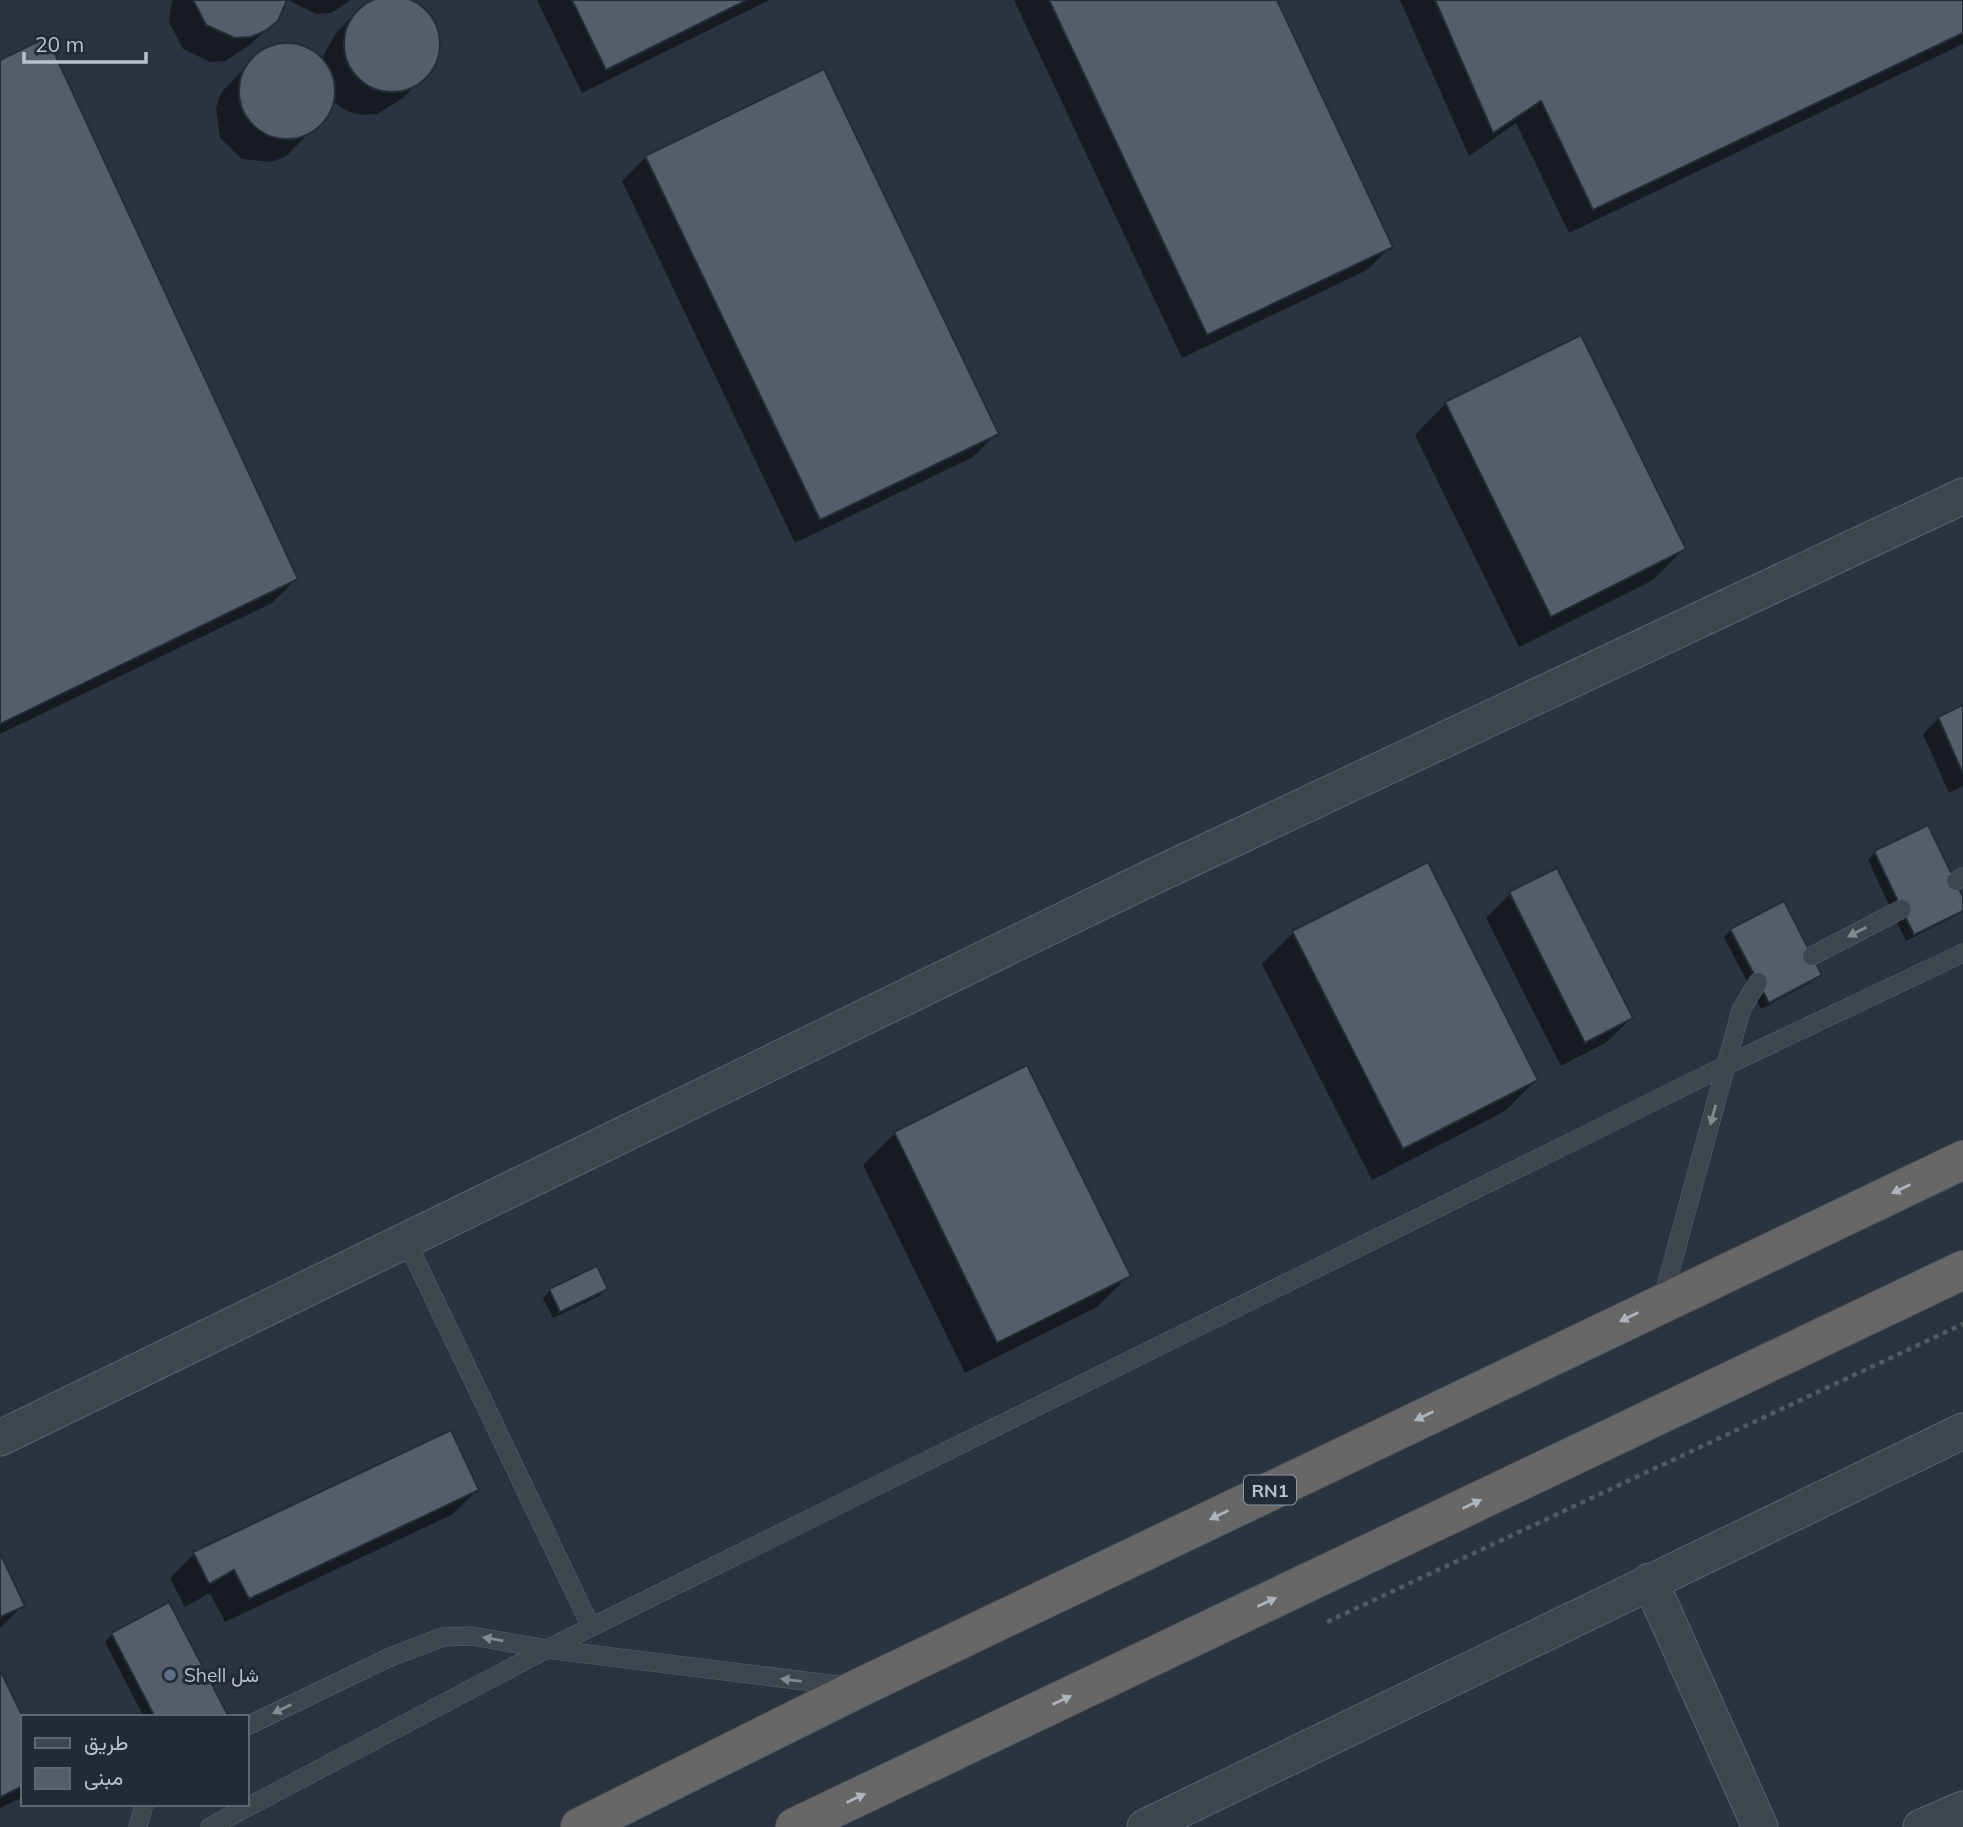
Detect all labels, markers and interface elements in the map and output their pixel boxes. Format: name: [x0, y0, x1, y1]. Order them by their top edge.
scale bar: [24, 21, 147, 65]
text: 20 m: [35, 31, 84, 57]
one-way arrow: [1847, 927, 1867, 938]
one-way arrow: [1707, 1104, 1718, 1126]
one-way arrow: [1891, 1183, 1911, 1195]
one-way arrow: [1619, 1312, 1639, 1323]
one-way arrow: [1414, 1410, 1434, 1422]
road number: RN1: [1244, 1476, 1296, 1504]
one-way arrow: [1462, 1498, 1483, 1509]
one-way arrow: [1209, 1509, 1229, 1520]
one-way arrow: [1257, 1596, 1277, 1608]
one-way arrow: [482, 1634, 504, 1645]
place label: Shell شل: [184, 1663, 259, 1687]
marker: Shell شل: [162, 1667, 178, 1683]
one-way arrow: [780, 1674, 802, 1685]
one-way arrow: [1052, 1694, 1072, 1705]
one-way arrow: [272, 1704, 292, 1715]
legend: [21, 1715, 248, 1806]
text: طريق: [84, 1729, 129, 1756]
text: مبنى: [84, 1764, 123, 1790]
one-way arrow: [846, 1792, 866, 1803]

